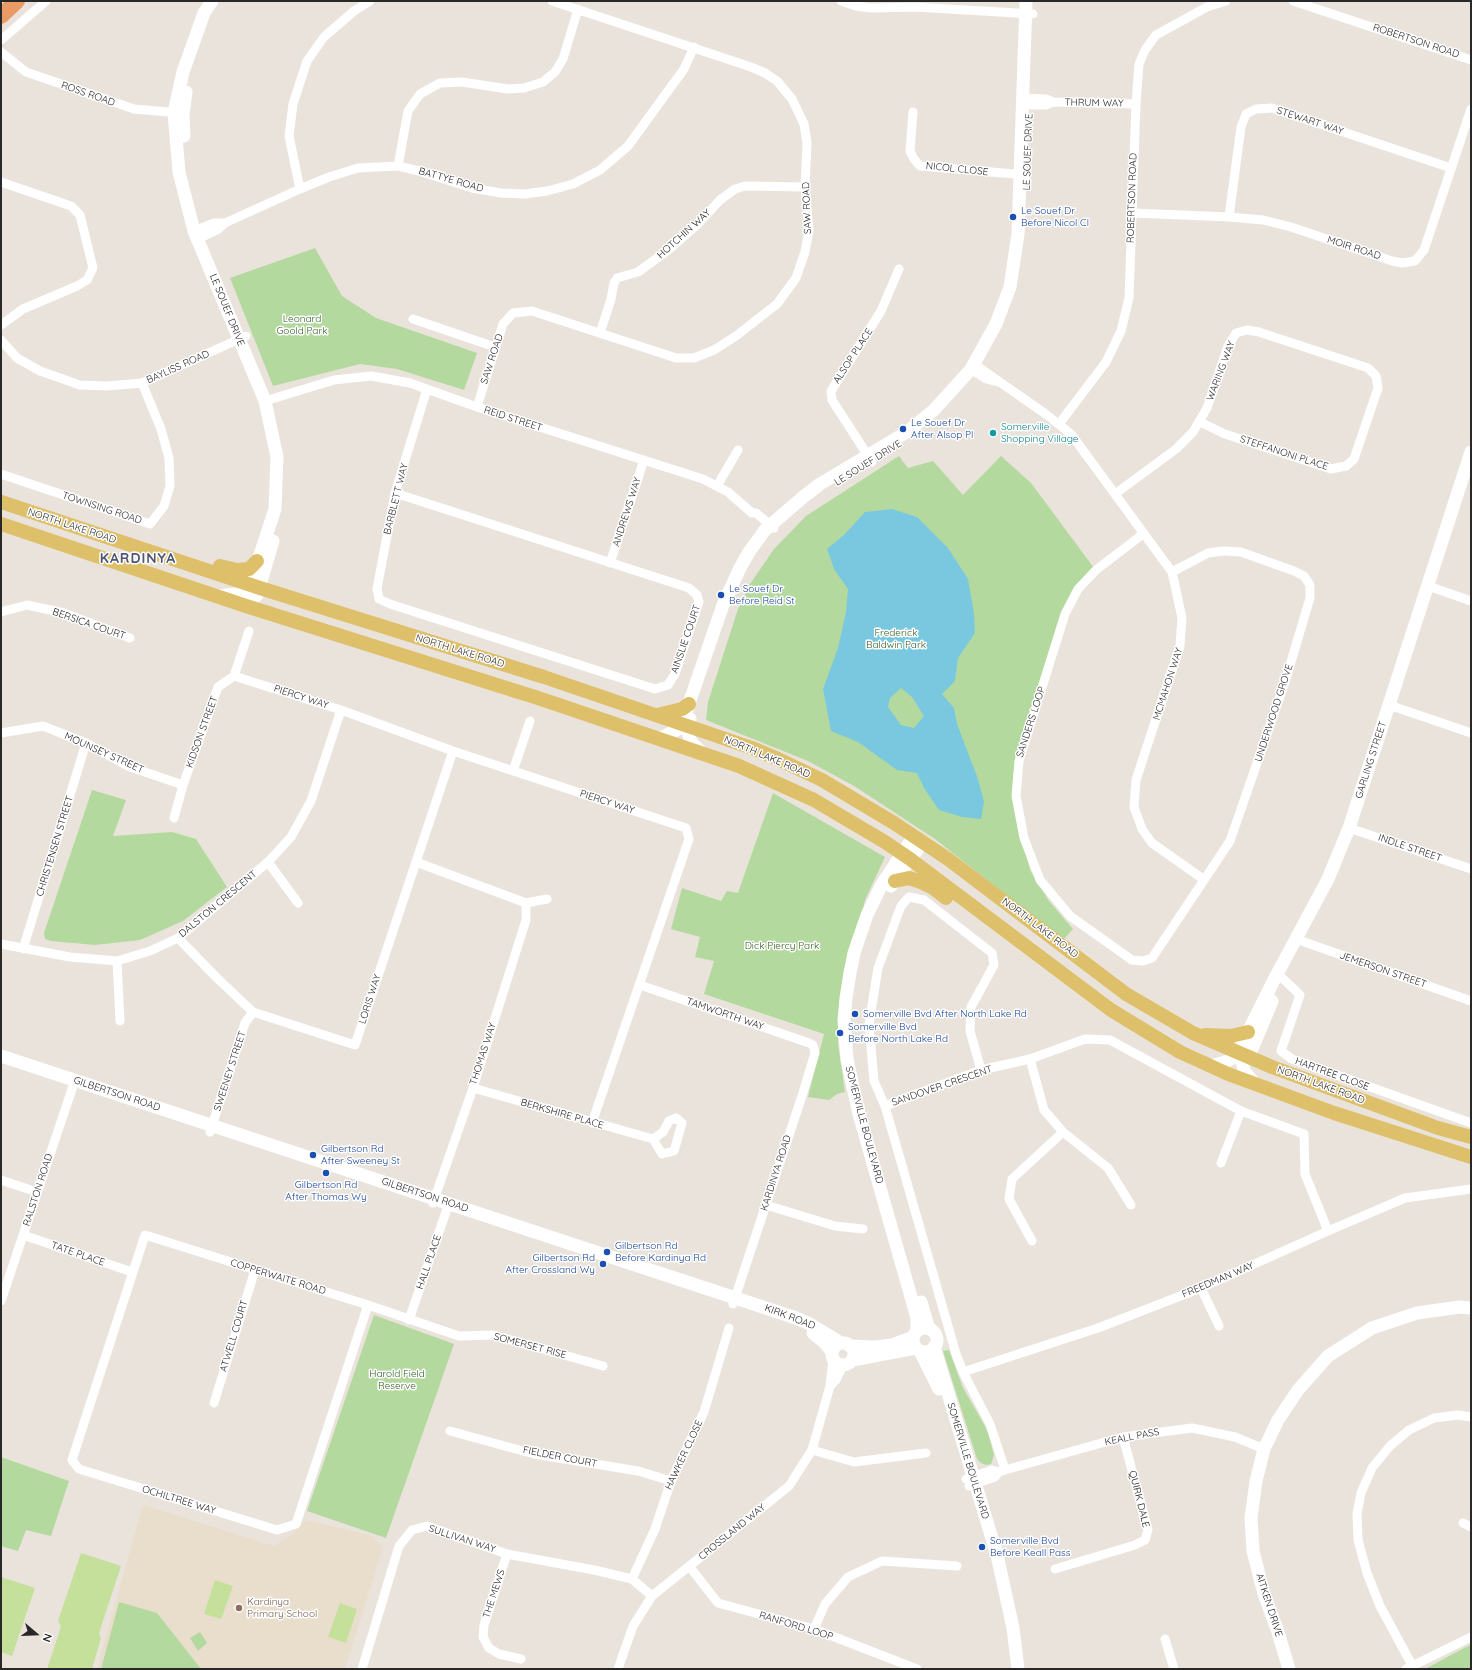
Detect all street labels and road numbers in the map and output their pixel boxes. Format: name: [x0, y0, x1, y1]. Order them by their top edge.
street label: ROBERTSON ROAD: [1371, 21, 1461, 61]
street label: ROSS ROAD: [60, 79, 116, 109]
street label: THRUM WAY: [1064, 96, 1124, 110]
street label: STEWART WAY: [1275, 105, 1345, 137]
street label: LE SOUEF DRIVE: [1021, 113, 1035, 191]
street label: ROBERTSON ROAD: [1124, 153, 1140, 243]
street label: NICOL CLOSE: [925, 160, 989, 178]
street label: BATTYE ROAD: [417, 165, 485, 195]
street label: SAW ROAD: [800, 182, 814, 234]
street label: HOTCHIN WAY: [655, 207, 713, 261]
street label: MOIR ROAD: [1326, 234, 1382, 262]
street label: LE SOUEF DRIVE: [207, 272, 247, 348]
street label: ALSOP PLACE: [831, 326, 875, 386]
street label: SAW ROAD: [478, 332, 506, 386]
street label: WARING WAY: [1204, 339, 1238, 403]
street label: BAYLISS ROAD: [145, 348, 211, 386]
street label: REID STREET: [482, 404, 544, 434]
street label: STEFFANONI PLACE: [1238, 433, 1330, 473]
street label: LE SOUEF DRIVE: [832, 438, 904, 488]
street label: BARBLETT WAY: [381, 462, 411, 536]
street label: ANDREWS WAY: [610, 476, 644, 548]
street label: TOWNSING ROAD: [61, 489, 143, 527]
street label: NORTH LAKE ROAD: [26, 506, 118, 546]
street label: AINSLIE COURT: [669, 603, 703, 675]
street label: BERSICA COURT: [51, 606, 127, 642]
street label: NORTH LAKE ROAD: [414, 632, 506, 670]
street label: MCMAHON WAY: [1151, 646, 1185, 722]
street label: UNDERWOOD GROVE: [1252, 663, 1296, 763]
street label: PIERCY WAY: [272, 683, 330, 711]
street label: SANDERS LOOP: [1014, 685, 1048, 759]
street label: KIDSON STREET: [183, 694, 221, 770]
street label: GARLING STREET: [1353, 720, 1389, 800]
street label: MOUNSEY STREET: [62, 730, 146, 776]
street label: NORTH LAKE ROAD: [722, 733, 812, 781]
street label: PIERCY WAY: [578, 788, 636, 816]
street label: CHRISTENSEN STREET: [34, 794, 76, 898]
street label: INDLE STREET: [1377, 832, 1443, 864]
street label: DALSTON CRESCENT: [177, 868, 259, 940]
street label: NORTH LAKE ROAD: [1000, 895, 1080, 961]
street label: JEMERSON STREET: [1338, 949, 1428, 991]
street label: LORIS WAY: [356, 973, 384, 1025]
street label: TAMWORTH WAY: [685, 995, 765, 1033]
street label: THOMAS WAY: [467, 1021, 499, 1087]
street label: SWEENEY STREET: [211, 1029, 249, 1113]
street label: HARTREE CLOSE: [1293, 1055, 1371, 1093]
street label: SANDOVER CRESCENT: [890, 1063, 994, 1109]
street label: NORTH LAKE ROAD: [1276, 1064, 1366, 1106]
street label: SOMERVILLE BOULEVARD: [843, 1065, 885, 1185]
street label: GILBERTSON ROAD: [72, 1074, 162, 1114]
street label: BERKSHIRE PLACE: [519, 1096, 605, 1132]
street label: KARDINYA ROAD: [758, 1134, 794, 1212]
street label: RALSTON ROAD: [21, 1152, 55, 1228]
street label: GILBERTSON ROAD: [380, 1175, 470, 1215]
street label: HALL PLACE: [414, 1233, 444, 1291]
street label: TATE PLACE: [50, 1239, 106, 1269]
street label: COPPERWAITE ROAD: [229, 1257, 327, 1297]
street label: FREEDMAN WAY: [1180, 1259, 1256, 1301]
street label: ATWELL COURT: [217, 1299, 251, 1373]
street label: KIRK ROAD: [763, 1302, 817, 1332]
street label: SOMERSET RISE: [492, 1331, 568, 1361]
street label: SOMERVILLE BOULEVARD: [945, 1401, 991, 1521]
street label: HAWKER CLOSE: [663, 1418, 705, 1492]
street label: KEALL PASS: [1104, 1426, 1160, 1448]
street label: FIELDER COURT: [522, 1444, 598, 1470]
street label: QUIRK DALE: [1126, 1469, 1152, 1529]
street label: OCHILTREE WAY: [141, 1483, 217, 1517]
street label: CROSSLAND WAY: [696, 1502, 768, 1562]
street label: SULLIVAN WAY: [427, 1523, 497, 1555]
street label: THE MEWS: [480, 1568, 508, 1620]
street label: AITKEN DRIVE: [1253, 1572, 1285, 1638]
street label: RANFORD LOOP: [758, 1609, 834, 1643]

